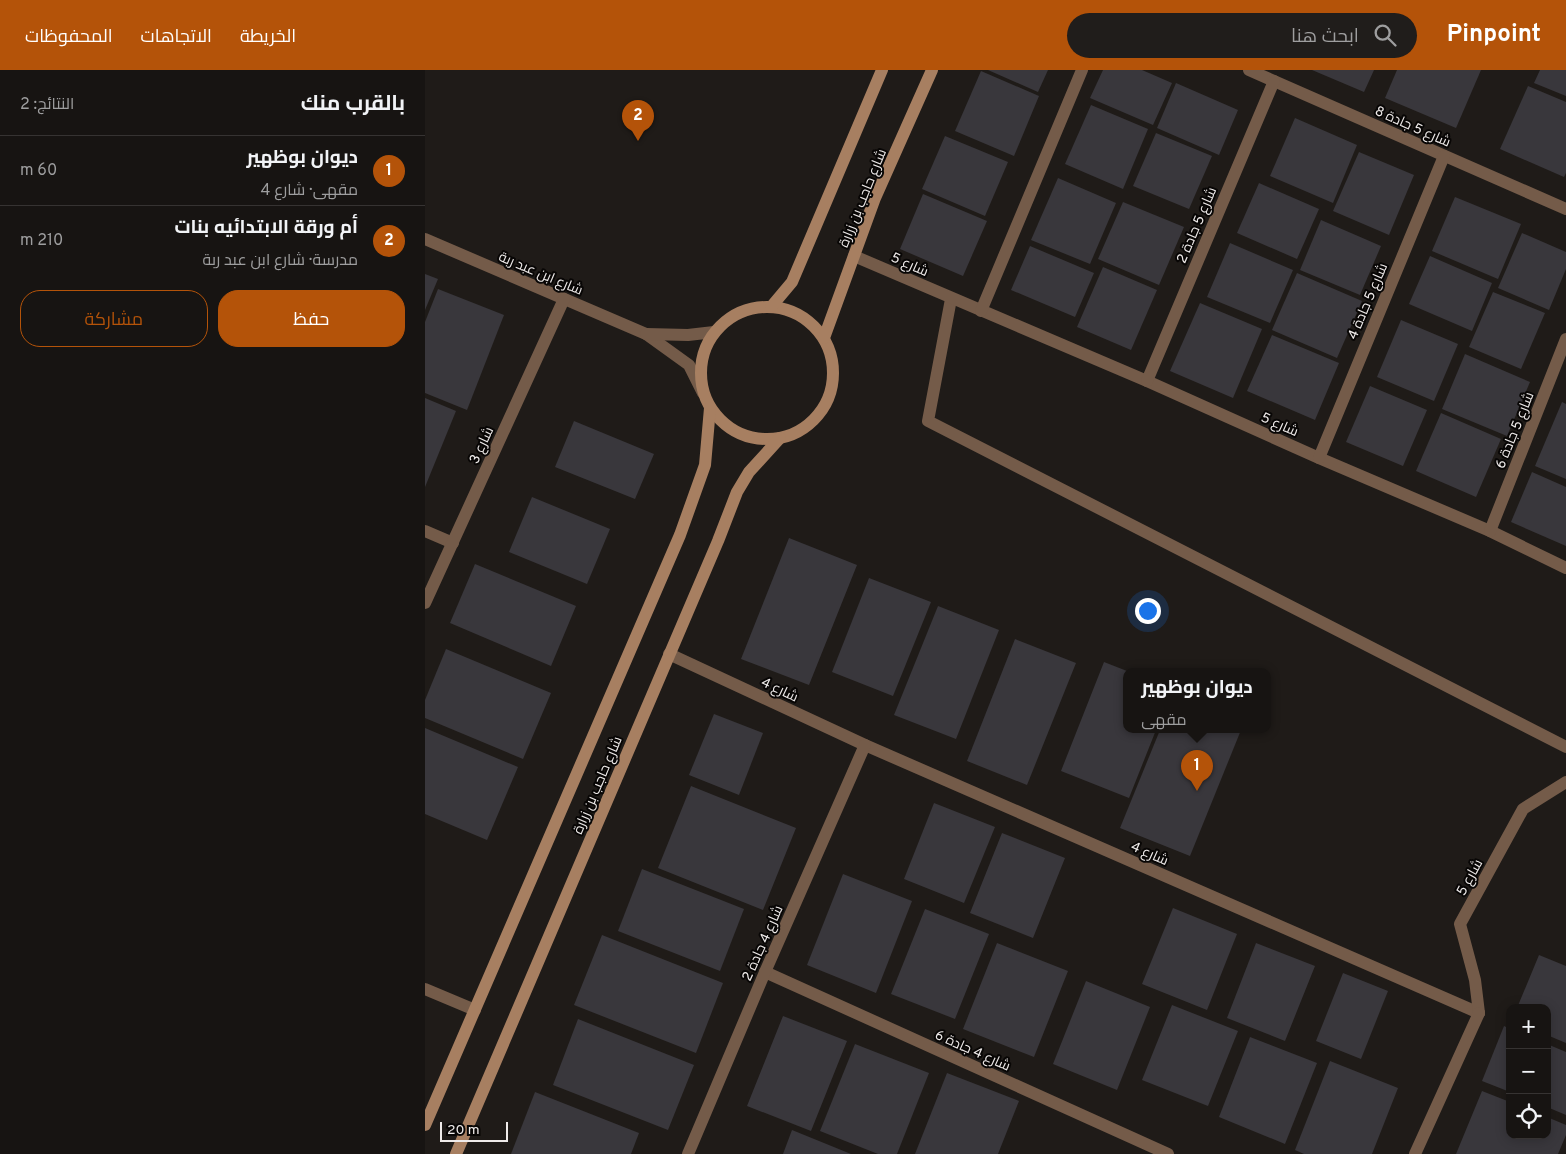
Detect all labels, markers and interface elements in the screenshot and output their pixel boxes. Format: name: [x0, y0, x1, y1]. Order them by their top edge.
search box: [1067, 13, 1417, 58]
text: Pinpoint: [1447, 20, 1541, 50]
icon: search: [1371, 21, 1399, 49]
text: ابحث هنا: [1291, 25, 1359, 49]
text: المحفوظات: [25, 26, 113, 49]
text: الاتجاهات: [141, 26, 212, 49]
text: الخريطة: [240, 26, 296, 49]
text: بالقرب منك: [301, 91, 405, 118]
text: النتائج: 2: [20, 95, 74, 115]
pin: 2: [622, 100, 654, 141]
street label: شارع 5 جادة 8: [1372, 103, 1453, 152]
text: ديوان بوظهير: [246, 146, 358, 170]
street label: شارع حاجب بن زرارة: [836, 147, 891, 250]
text: 60 m: [20, 161, 57, 181]
text: 1: [386, 161, 392, 181]
text: مقهى · شارع 4: [261, 181, 358, 201]
street label: شارع 5 جادة 2: [1174, 185, 1221, 266]
text: أم ورقة الابتدائيه بنات: [174, 216, 358, 240]
text: 210 m: [20, 231, 63, 251]
text: 2: [384, 231, 394, 251]
street label: شارع ابن عبد ربة: [496, 249, 585, 300]
street label: شارع 5: [888, 250, 931, 281]
text: مدرسة · شارع ابن عبد ربة: [202, 251, 358, 271]
street label: شارع 5 جادة 4: [1345, 261, 1392, 342]
button: مشاركة: [20, 290, 208, 347]
button: حفظ: [218, 290, 405, 347]
street label: شارع 5 جادة 6: [1492, 390, 1538, 471]
street label: شارع 5: [1258, 410, 1301, 441]
street label: شارع 3: [466, 424, 498, 467]
your location: [1135, 598, 1161, 624]
popup: [1123, 668, 1271, 733]
street label: شارع 4: [758, 674, 801, 706]
text: ديوان بوظهير: [1141, 676, 1253, 700]
text: مقهى: [1141, 711, 1186, 731]
street label: شارع حاجب بن زرارة: [570, 734, 627, 837]
pin: 1: [1181, 750, 1213, 791]
street label: شارع 4: [1128, 839, 1171, 870]
street label: شارع 5: [1453, 856, 1487, 899]
street label: شارع 4 جادة 2: [739, 903, 788, 984]
map controls: [1506, 1004, 1551, 1139]
button: +: [1506, 1004, 1551, 1049]
street label: شارع 4 جادة 6: [932, 1027, 1013, 1076]
button: −: [1506, 1049, 1551, 1094]
button: locate: [1506, 1094, 1551, 1139]
scale bar: [440, 1119, 507, 1142]
text: 20 m: [447, 1122, 480, 1139]

